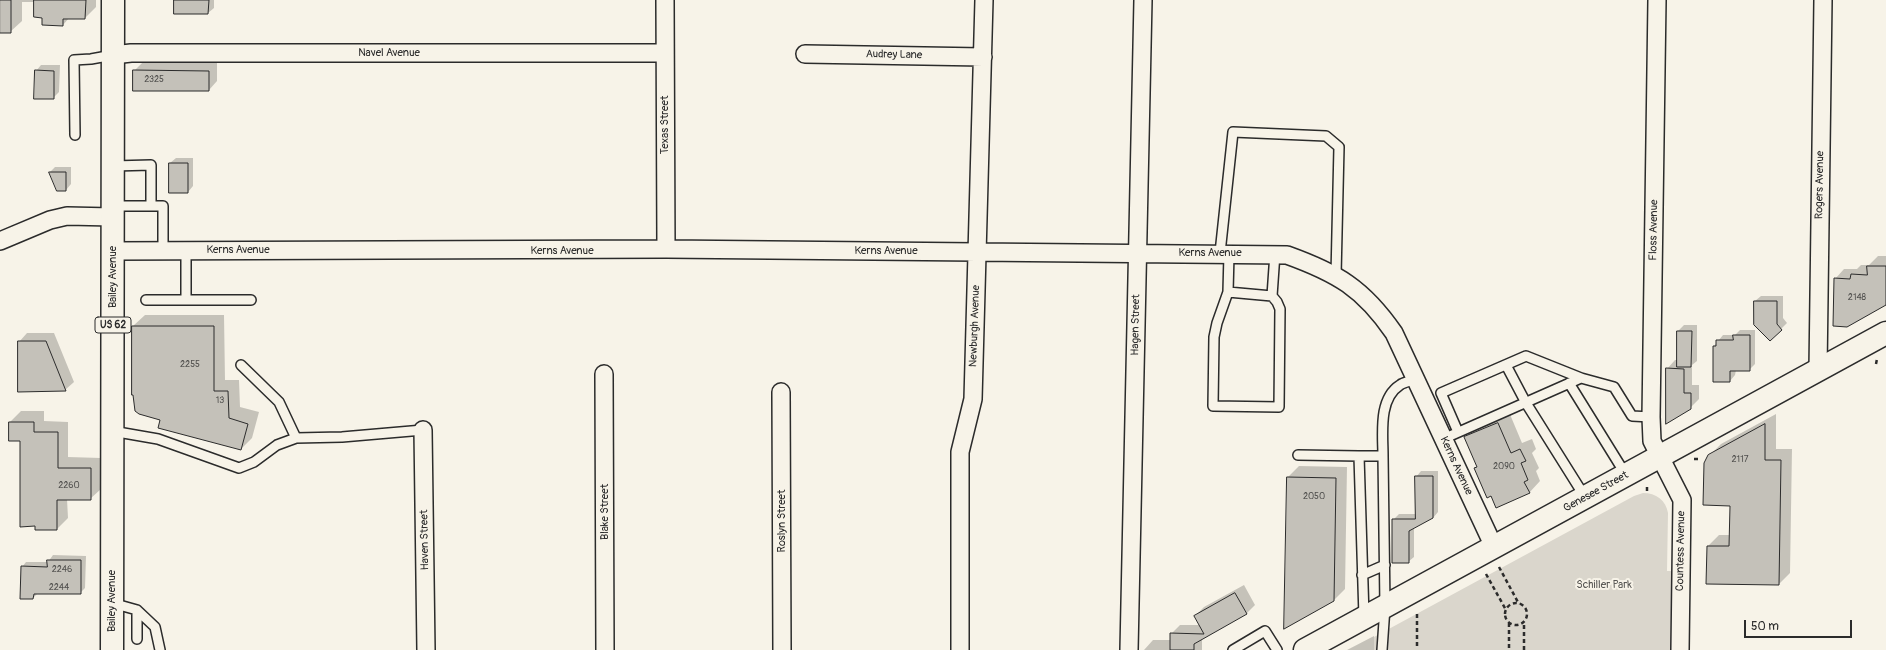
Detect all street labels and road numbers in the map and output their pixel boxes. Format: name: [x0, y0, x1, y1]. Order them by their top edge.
street label: Navel Avenue: [358, 46, 420, 60]
street label: Audrey Lane: [866, 48, 922, 62]
street label: Texas Street: [658, 96, 672, 154]
street label: Rogers Avenue: [1813, 151, 1827, 219]
street label: Floss Avenue: [1647, 199, 1661, 261]
street label: Kerns Avenue: [206, 243, 270, 257]
street label: Kerns Avenue: [530, 244, 594, 258]
street label: Kerns Avenue: [854, 244, 918, 258]
street label: Bailey Avenue: [106, 246, 120, 308]
street label: Kerns Avenue: [1178, 246, 1242, 260]
street label: Newburgh Avenue: [967, 285, 983, 367]
street label: Hagen Street: [1129, 294, 1143, 356]
road number: US 62: [95, 317, 131, 333]
street label: Kerns Avenue: [1437, 435, 1475, 497]
street label: Genesee Street: [1561, 469, 1631, 515]
street label: Blake Street: [598, 484, 612, 540]
street label: Roslyn Street: [775, 490, 789, 552]
street label: Haven Street: [418, 510, 432, 570]
street label: Countess Avenue: [1674, 511, 1688, 591]
street label: Bailey Avenue: [105, 570, 119, 632]

